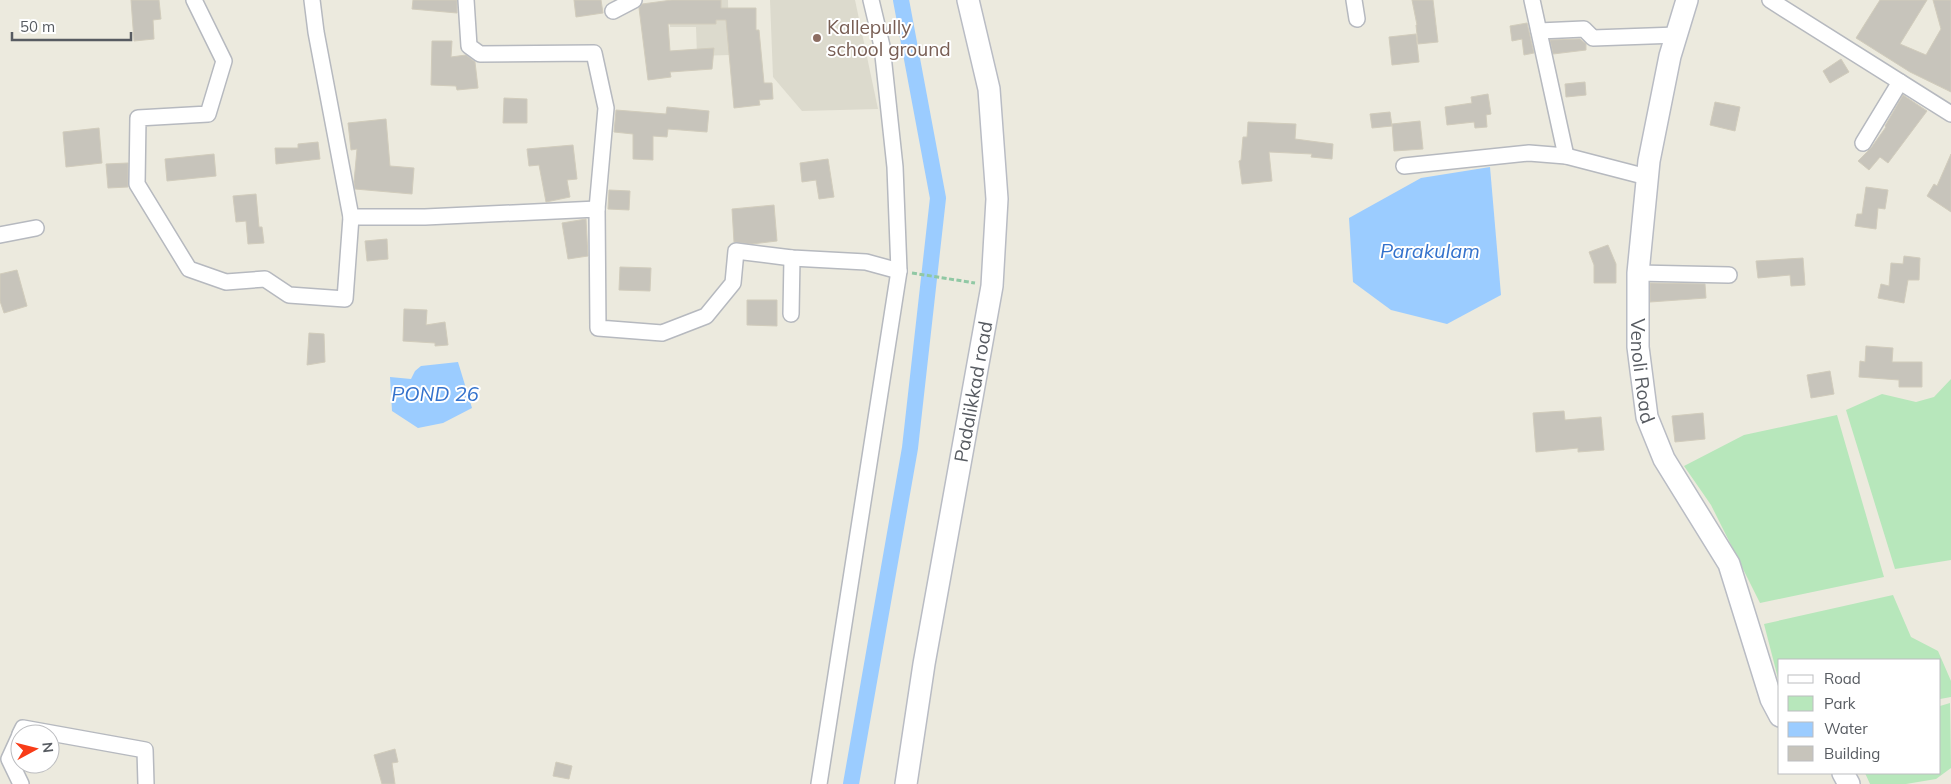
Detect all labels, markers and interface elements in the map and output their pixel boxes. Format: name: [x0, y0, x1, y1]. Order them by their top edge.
scale bar: [12, 10, 131, 42]
place label: Kallepully school ground: [827, 15, 951, 61]
text: 50 m: [20, 17, 55, 36]
marker: Kallepully school ground: [811, 32, 823, 44]
water label: Parakulam: [1380, 238, 1480, 263]
street label: Venoli Road: [1626, 318, 1660, 427]
street label: Padalikkad road: [949, 319, 997, 464]
water label: POND 26: [391, 381, 480, 406]
legend: [1778, 659, 1941, 774]
text: Road: [1824, 669, 1861, 688]
text: Park: [1824, 694, 1856, 713]
text: Water: [1824, 719, 1868, 738]
north arrow: [10, 724, 60, 774]
text: N: [38, 741, 57, 754]
text: Building: [1824, 744, 1880, 763]

